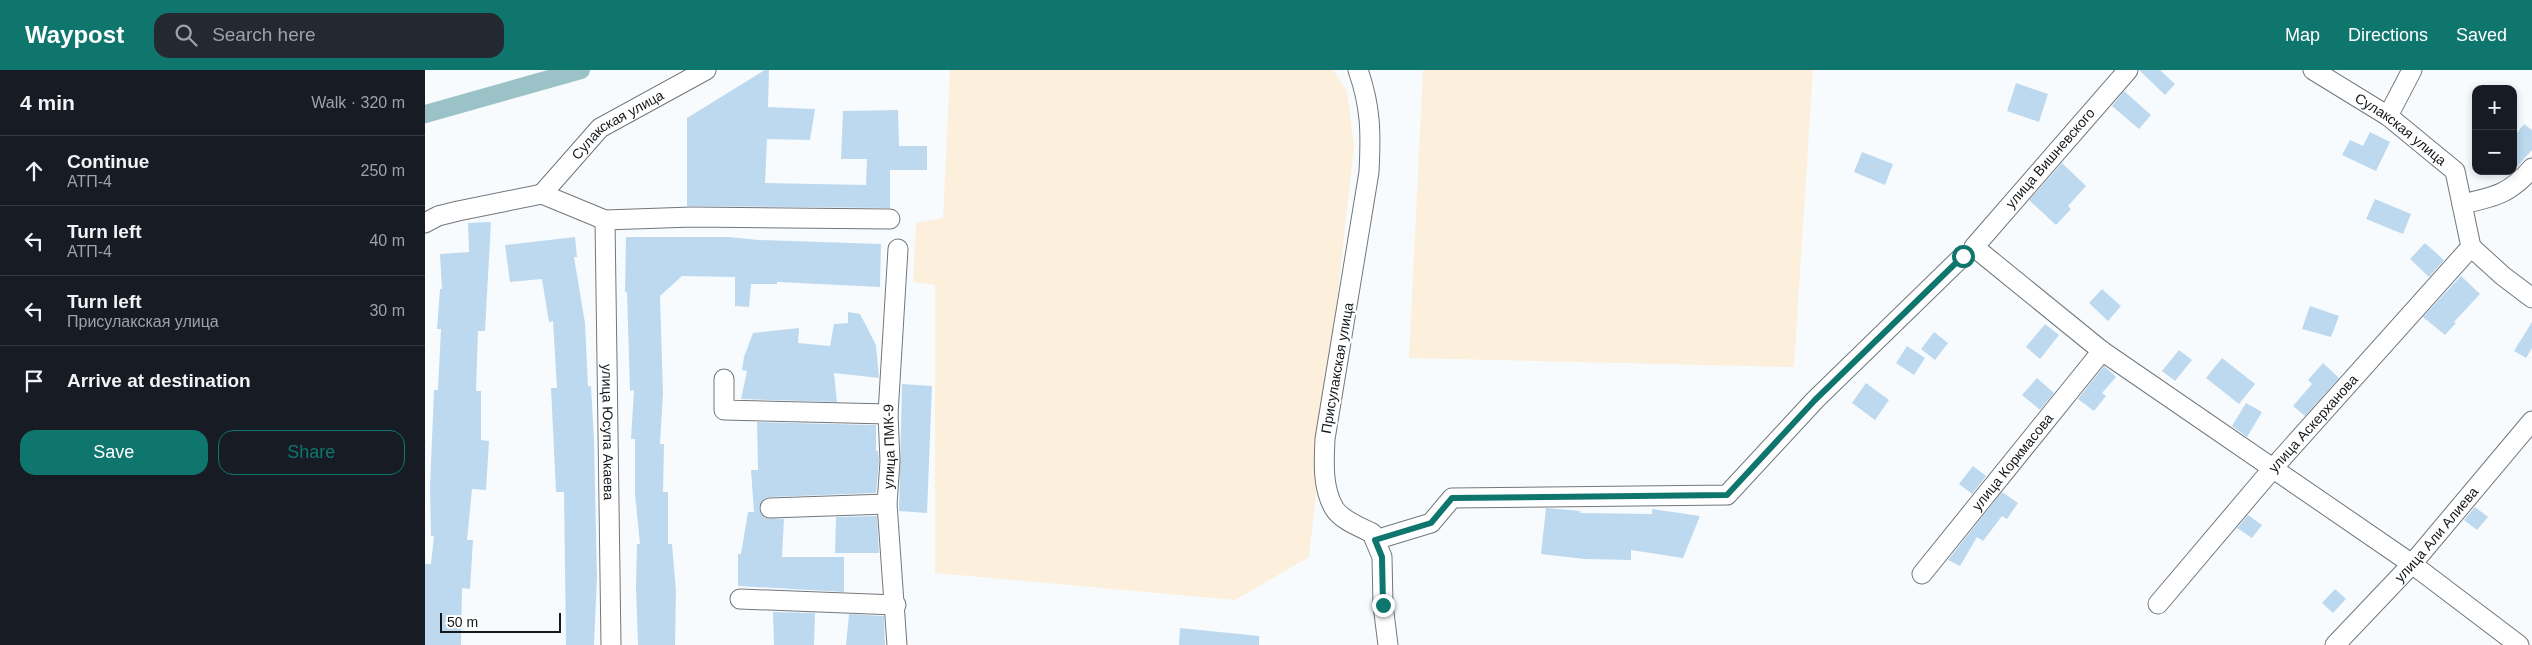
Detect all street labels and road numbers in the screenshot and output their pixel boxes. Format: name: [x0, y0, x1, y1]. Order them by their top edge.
street label: Сулакская улица: [568, 87, 667, 163]
street label: Сулакская улица: [2352, 90, 2450, 169]
street label: улица Вишневского: [2002, 105, 2098, 211]
street label: Присулакская улица: [1318, 301, 1356, 435]
street label: улица Юсупа Акаева: [599, 364, 617, 500]
street label: улица Аскерханова: [2265, 371, 2361, 476]
street label: улица ПМК-9: [880, 403, 898, 489]
street label: улица Коркмасова: [1969, 410, 2056, 514]
street label: улица Али Алиева: [2391, 483, 2481, 585]

